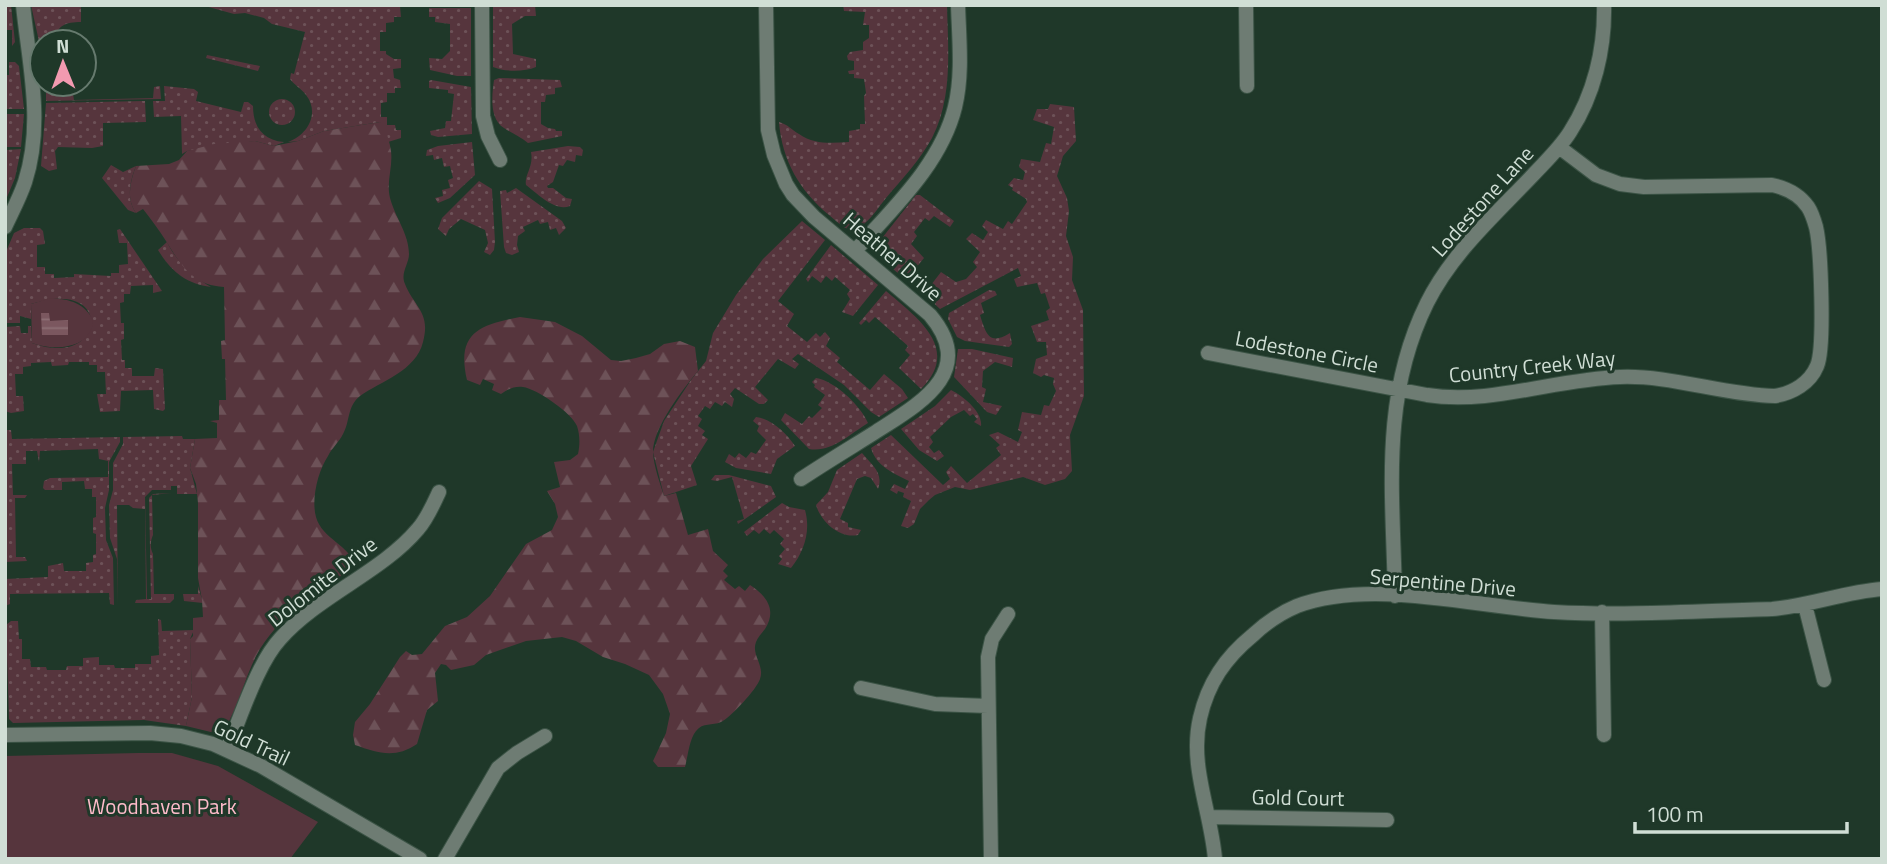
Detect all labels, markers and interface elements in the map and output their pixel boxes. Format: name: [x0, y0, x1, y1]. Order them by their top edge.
north arrow: [28, 28, 98, 98]
text: N: [56, 31, 70, 60]
street label: Lodestone Lane: [1423, 138, 1541, 264]
street label: Heather Drive: [836, 204, 950, 308]
street label: Lodestone Circle: [1233, 321, 1381, 381]
street label: Country Creek Way: [1447, 341, 1617, 391]
street label: Dolomite Drive: [260, 528, 384, 634]
street label: Serpentine Drive: [1369, 560, 1517, 604]
street label: Gold Trail: [208, 710, 296, 774]
street label: Gold Court: [1251, 780, 1345, 814]
park label: Woodhaven Park: [87, 790, 237, 822]
scale bar: [1635, 790, 1847, 834]
text: 100 m: [1646, 798, 1703, 830]

